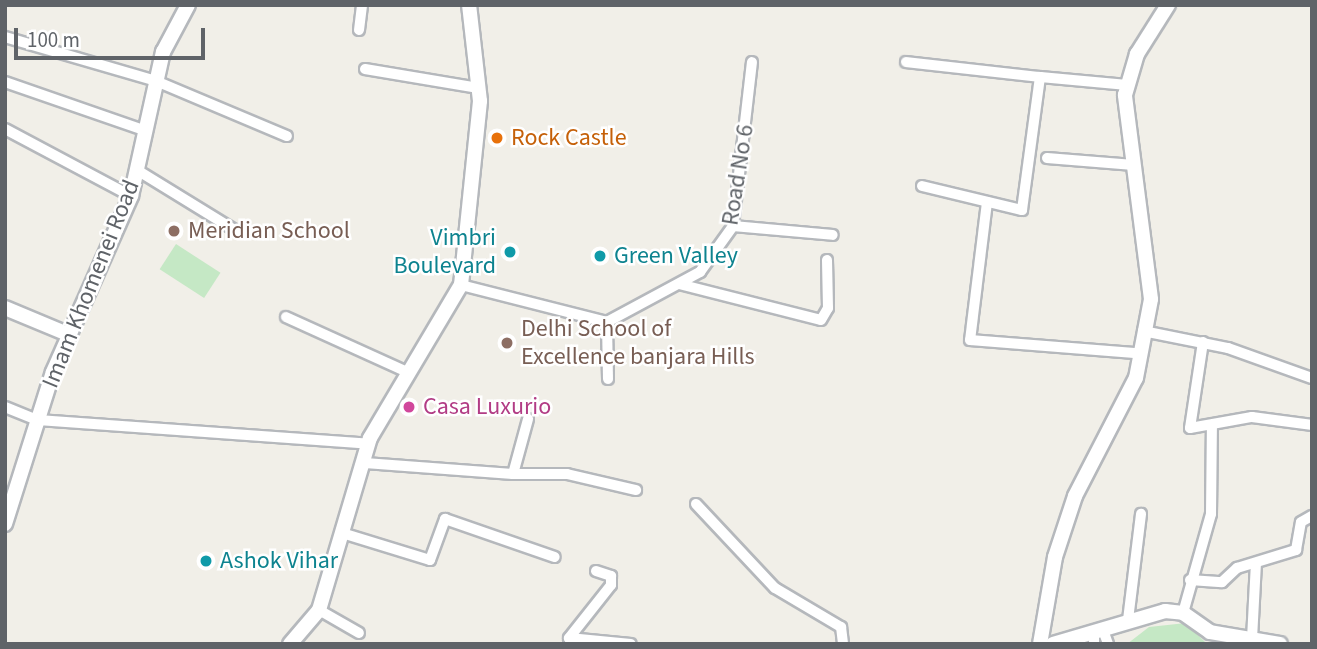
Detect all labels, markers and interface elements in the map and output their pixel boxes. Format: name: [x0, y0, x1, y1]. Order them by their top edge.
scale bar: [18, 14, 208, 58]
text: 100 m: [27, 25, 80, 55]
street label: Road No 6: [716, 123, 760, 227]
place label: Rock Castle: [511, 124, 627, 152]
marker: Rock Castle: [489, 130, 505, 146]
street label: Imam Khomenei Road: [36, 176, 146, 392]
place label: Meridian School: [188, 217, 350, 245]
marker: Meridian School: [166, 223, 182, 239]
place label: Vimbri Boulevard: [393, 224, 496, 280]
place label: Green Valley: [614, 242, 738, 270]
marker: Vimbri Boulevard: [502, 244, 518, 260]
marker: Green Valley: [592, 248, 608, 264]
place label: Delhi School of Excellence banjara Hills: [521, 315, 755, 371]
marker: Delhi School of Excellence banjara Hills: [499, 335, 515, 351]
place label: Casa Luxurio: [423, 393, 551, 421]
marker: Casa Luxurio: [401, 399, 417, 415]
place label: Ashok Vihar: [220, 547, 338, 575]
marker: Ashok Vihar: [198, 553, 214, 569]

